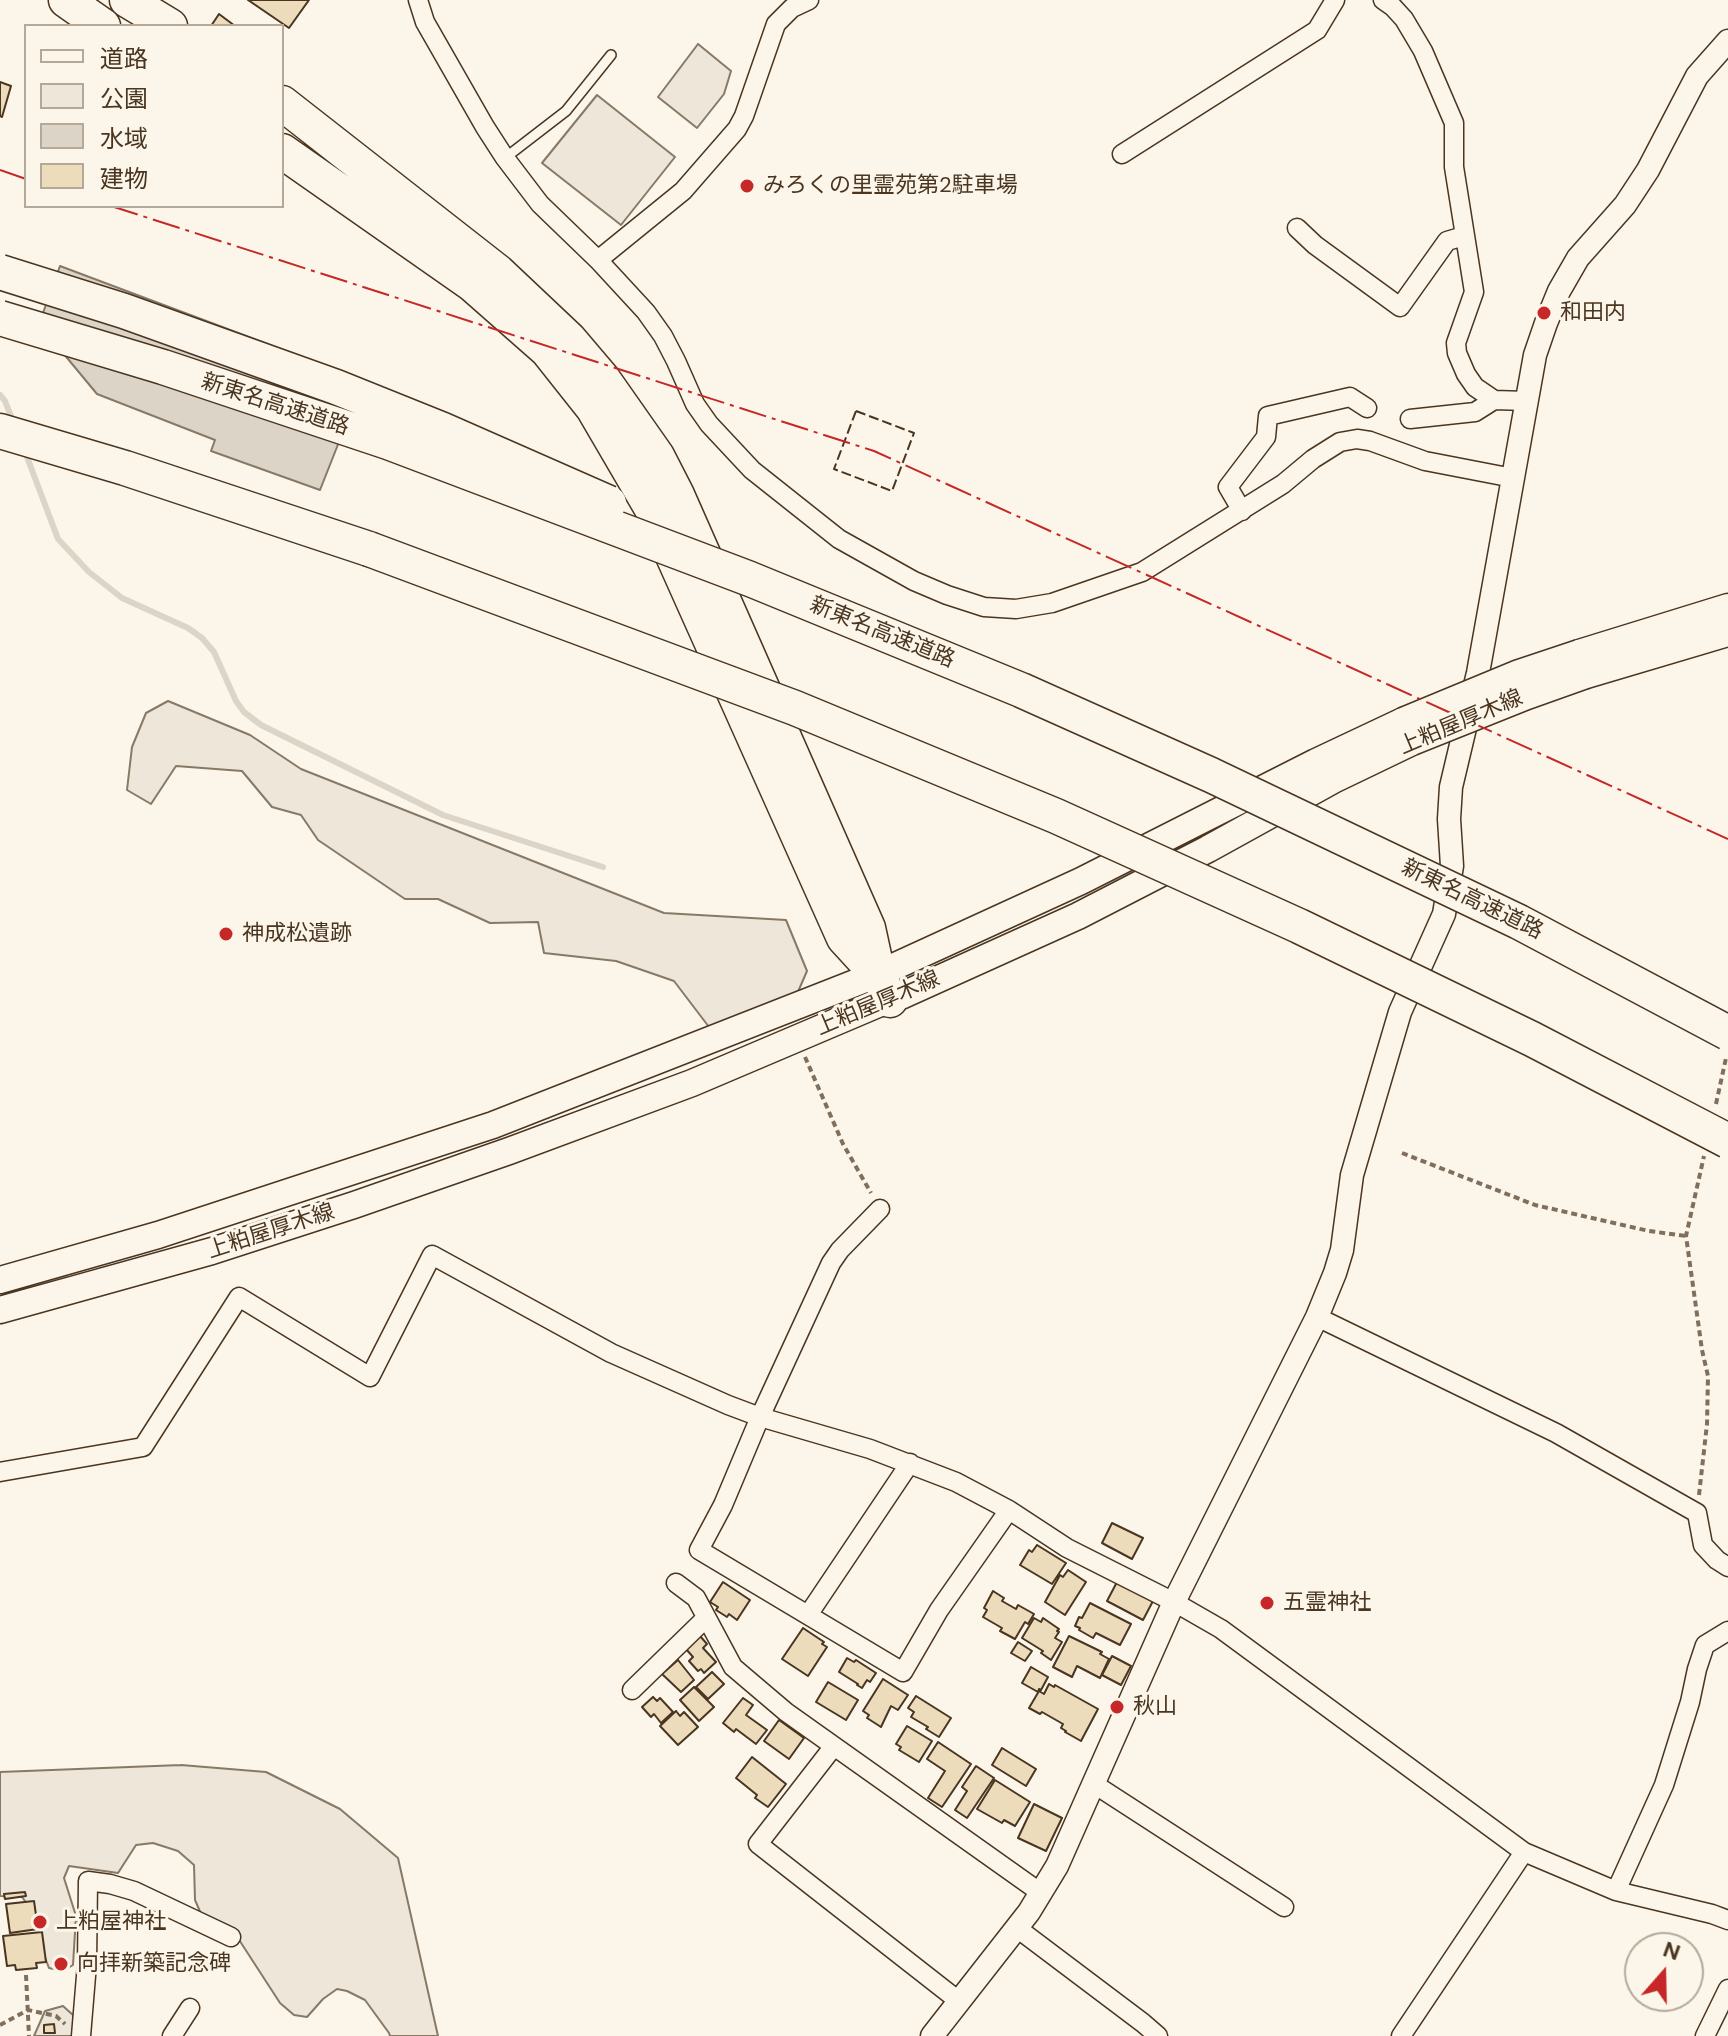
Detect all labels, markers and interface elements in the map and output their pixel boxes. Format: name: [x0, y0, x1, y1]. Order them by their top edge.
legend: [24, 24, 284, 208]
text: 道路: [100, 43, 148, 74]
text: 公園: [100, 83, 148, 114]
text: 水域: [100, 123, 148, 154]
text: 建物: [100, 163, 148, 194]
place label: みろくの里霊苑第2駐車場: [763, 173, 1018, 199]
marker: みろくの里霊苑第2駐車場: [738, 177, 756, 195]
place label: 和田内: [1560, 300, 1626, 326]
marker: 和田内: [1535, 304, 1553, 322]
street label: 新東名高速道路: [198, 369, 352, 441]
street label: 新東名高速道路: [806, 592, 958, 674]
street label: 上粕屋厚木線: [1395, 685, 1527, 761]
street label: 新東名高速道路: [1397, 854, 1547, 946]
place label: 神成松遺跡: [242, 921, 352, 947]
marker: 神成松遺跡: [217, 925, 235, 943]
street label: 上粕屋厚木線: [812, 966, 944, 1042]
street label: 上粕屋厚木線: [204, 1199, 338, 1265]
place label: 五霊神社: [1283, 1590, 1371, 1616]
marker: 五霊神社: [1258, 1594, 1276, 1612]
place label: 秋山: [1133, 1694, 1177, 1720]
marker: 秋山: [1108, 1698, 1126, 1716]
place label: 上粕屋神社: [56, 1909, 166, 1935]
marker: 上粕屋神社: [31, 1913, 49, 1931]
north arrow: [1624, 1932, 1704, 2012]
text: N: [1659, 1934, 1684, 1967]
place label: 向拝新築記念碑: [77, 1951, 231, 1977]
marker: 向拝新築記念碑: [52, 1955, 70, 1973]

